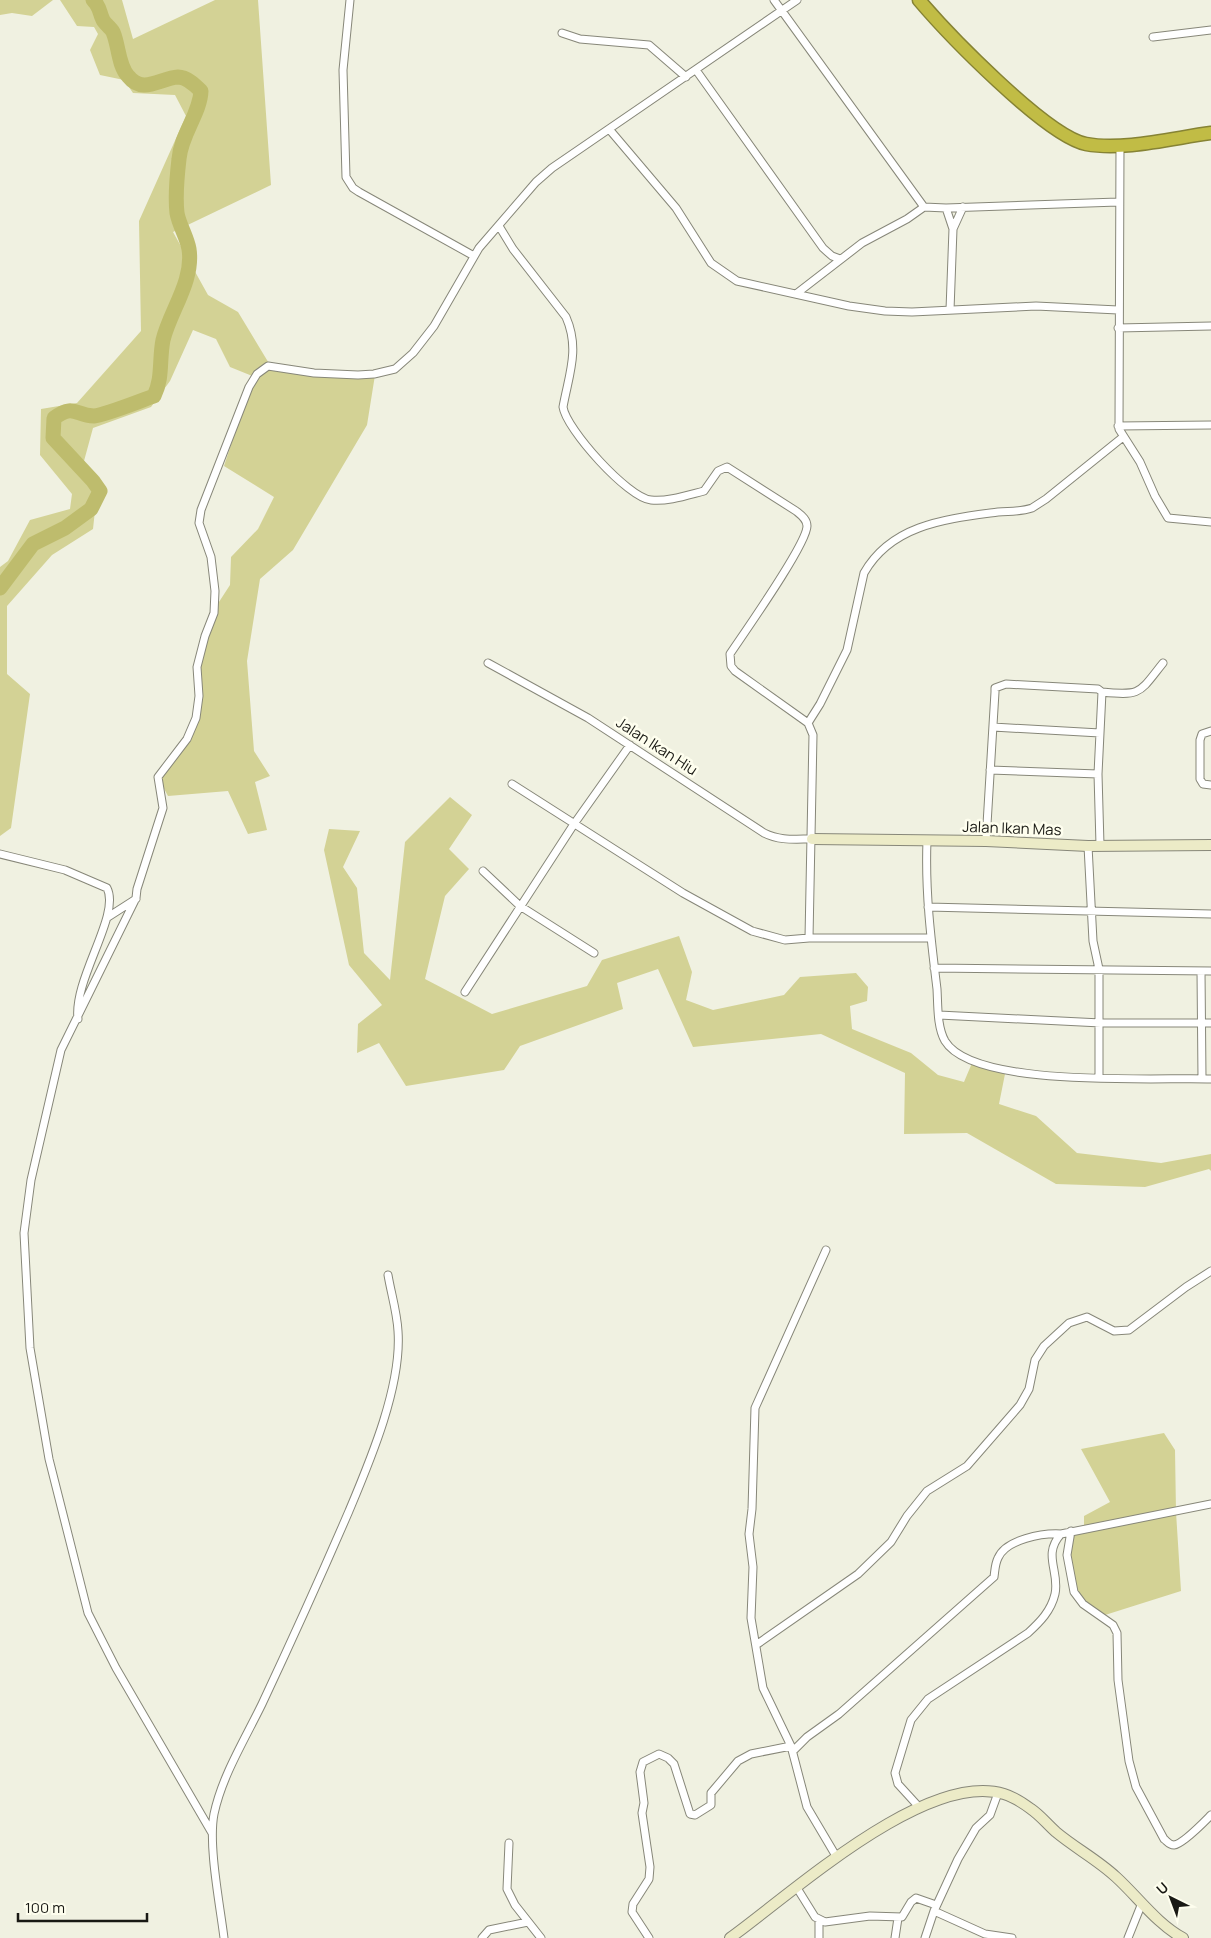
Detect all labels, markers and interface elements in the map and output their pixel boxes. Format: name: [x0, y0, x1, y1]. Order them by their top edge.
street label: Jalan Ikan Hiu: [612, 712, 702, 780]
street label: Jalan Ikan Mas: [962, 816, 1062, 840]
north arrow: [1146, 1873, 1196, 1923]
text: U: [1152, 1878, 1172, 1898]
scale bar: [18, 1890, 146, 1922]
text: 100 m: [25, 1897, 65, 1918]

